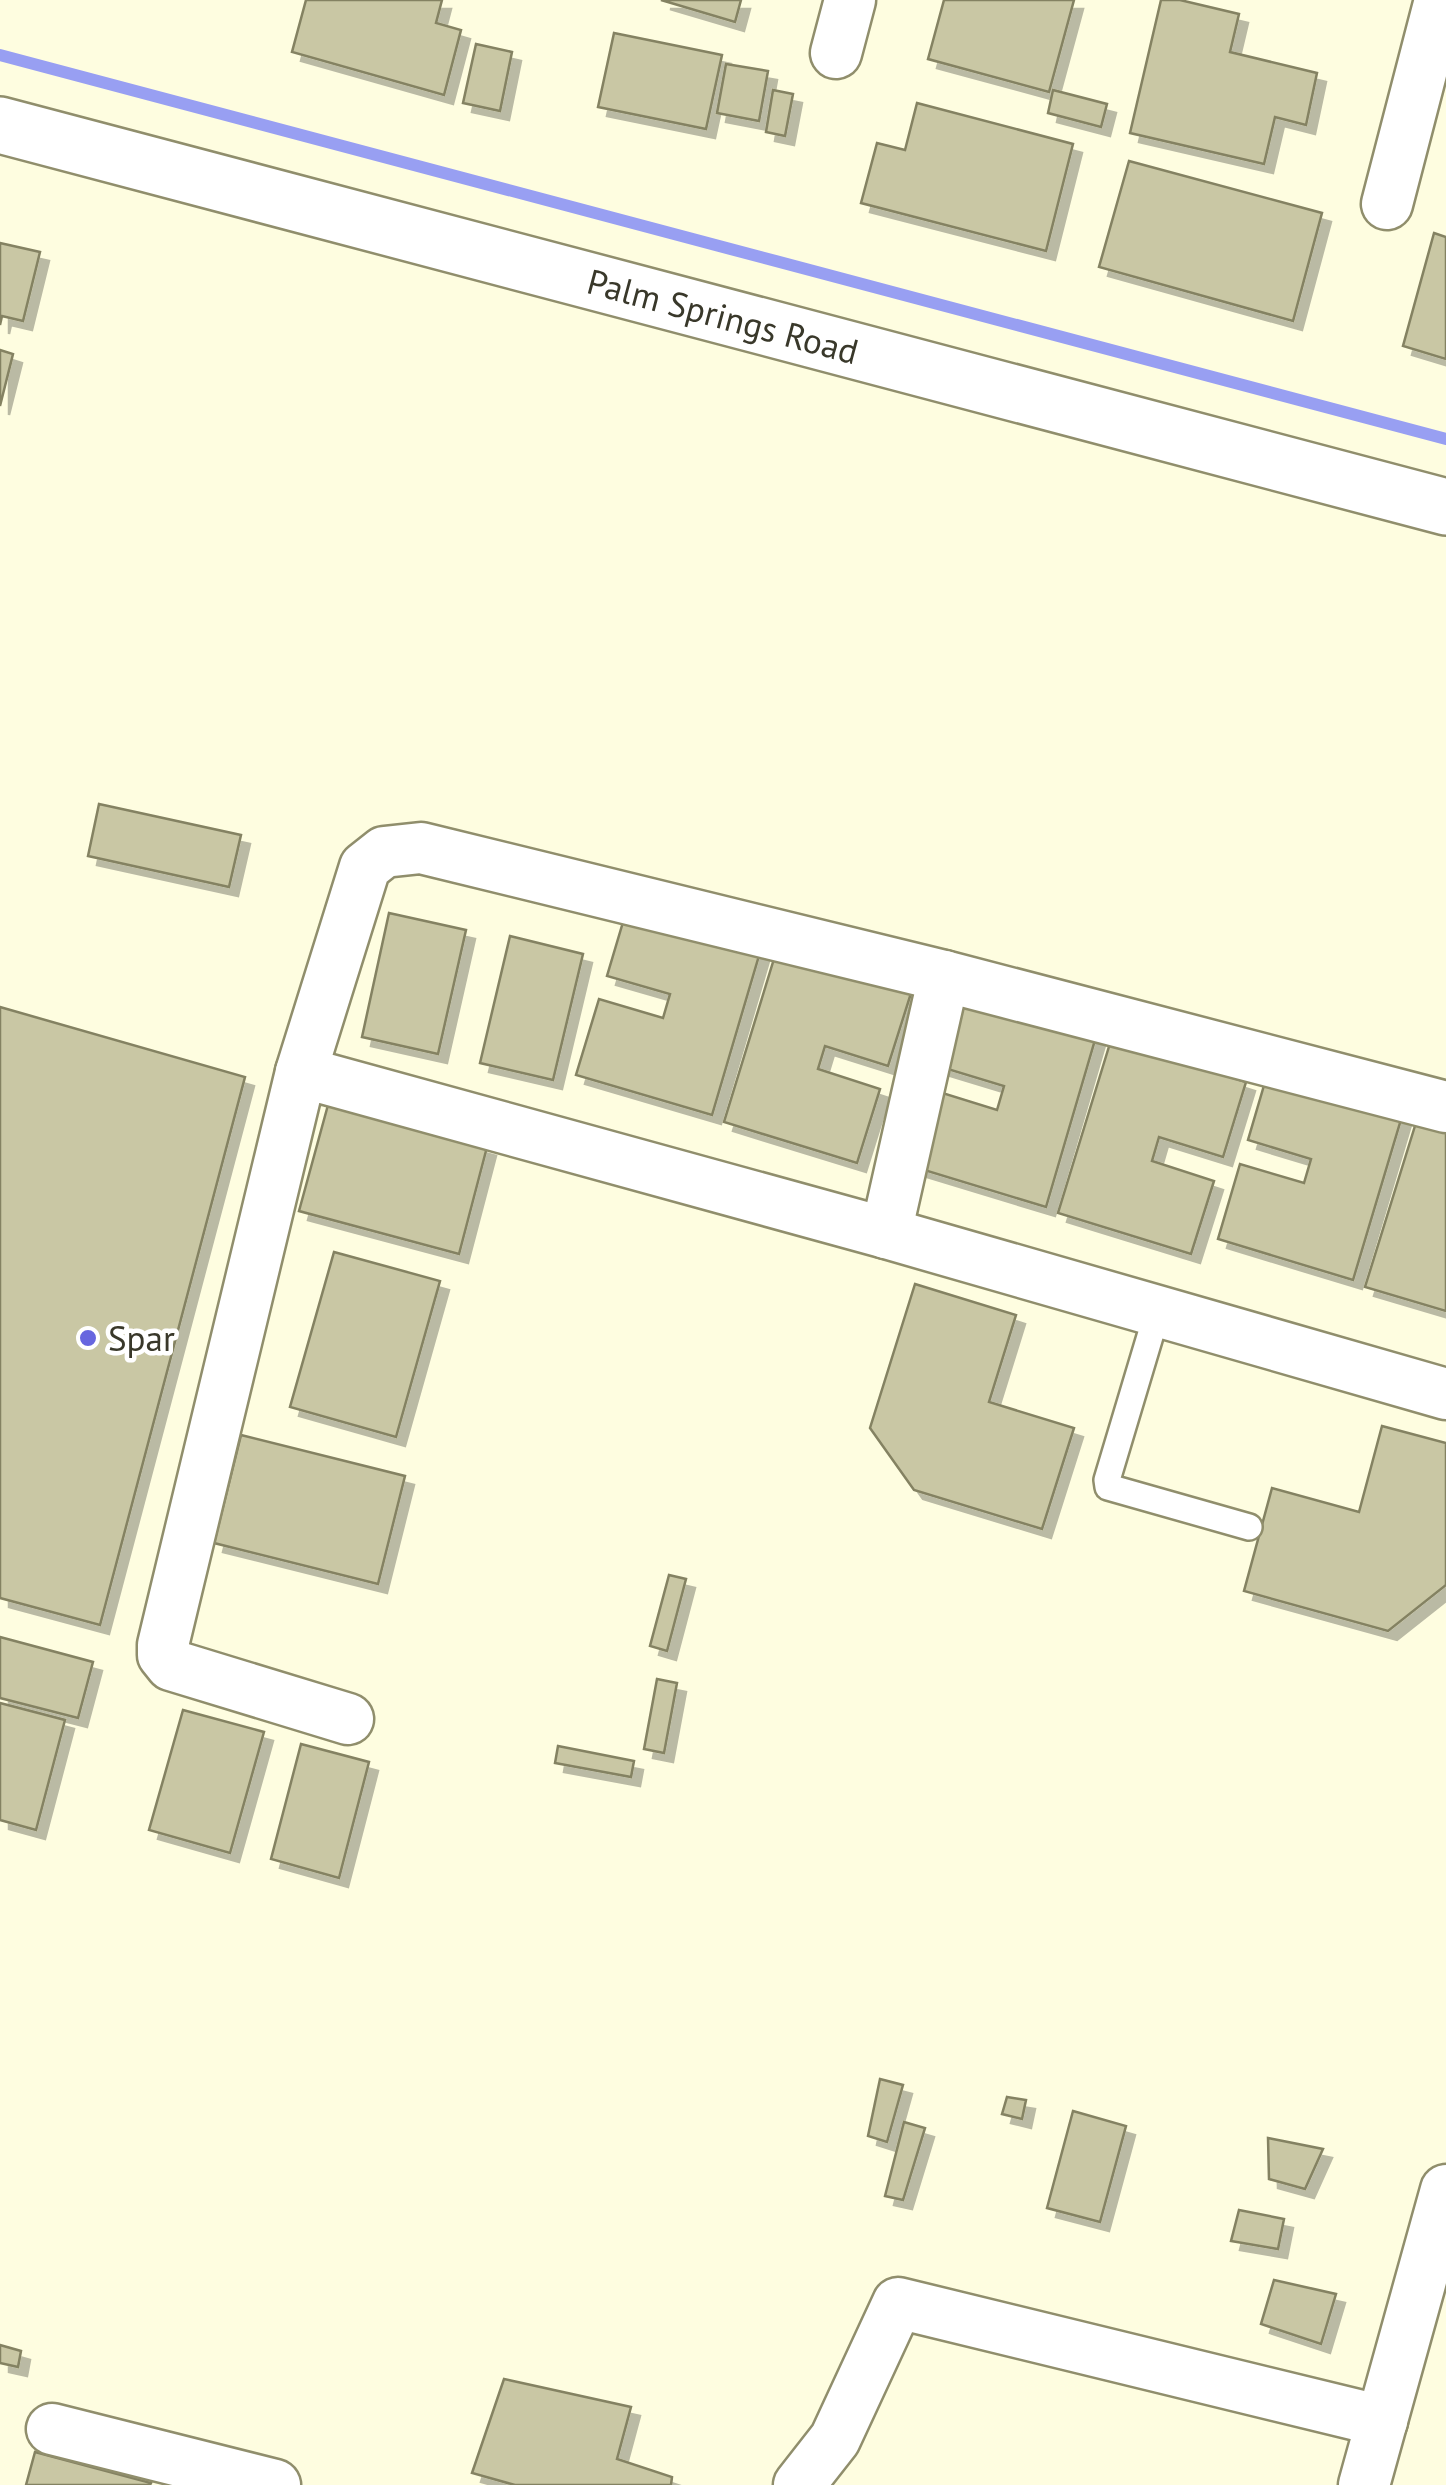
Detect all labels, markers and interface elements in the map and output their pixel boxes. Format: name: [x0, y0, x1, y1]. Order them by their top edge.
street label: Palm Springs Road: [582, 258, 864, 374]
place label: Spar: [108, 1315, 175, 1361]
marker: Spar: [77, 1327, 99, 1349]

